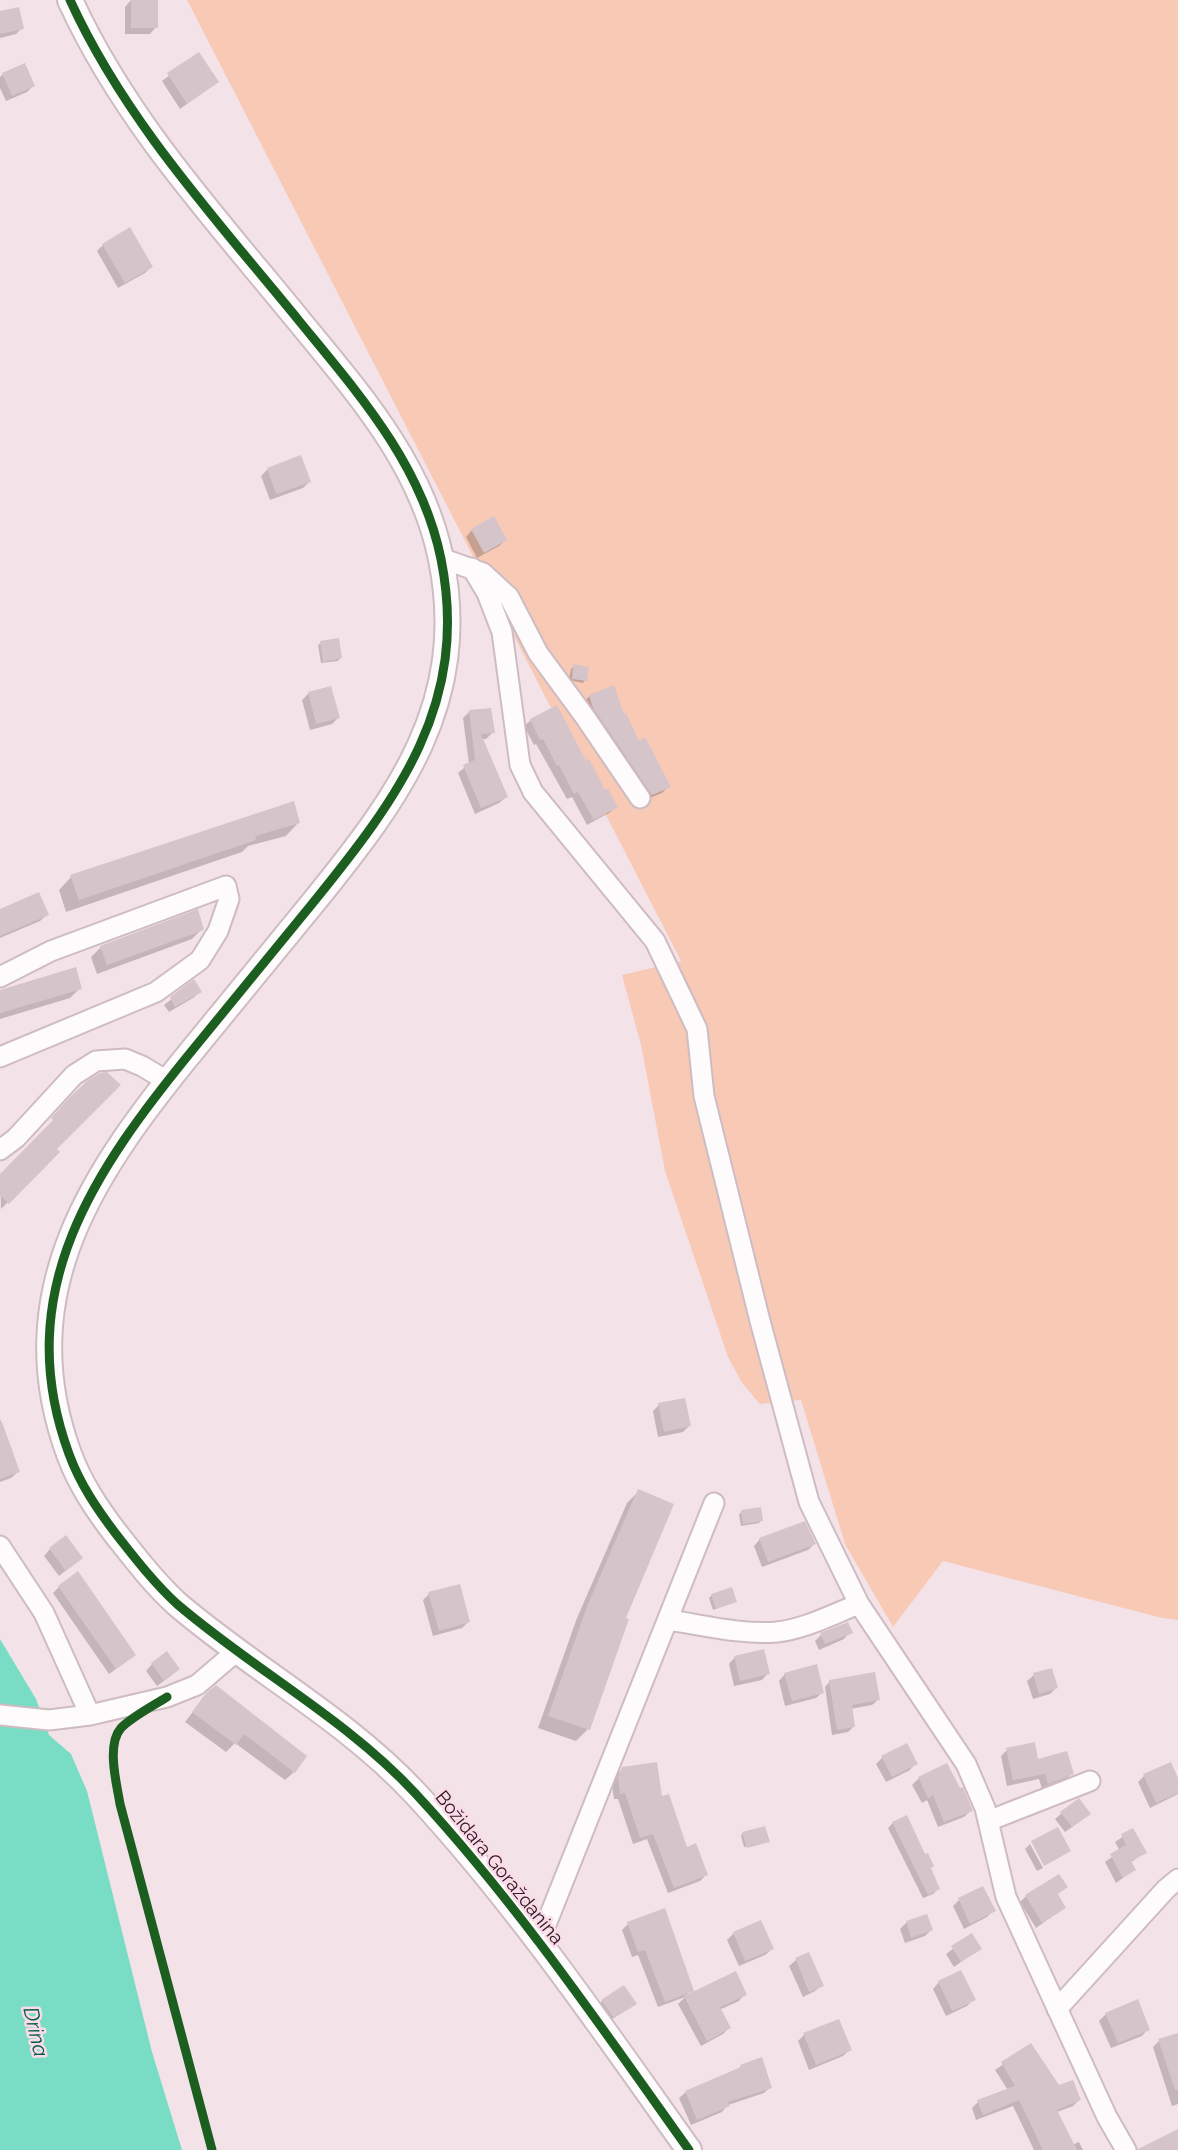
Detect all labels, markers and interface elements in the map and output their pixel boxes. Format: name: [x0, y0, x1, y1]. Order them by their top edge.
street label: Božidara Goraždanina: [430, 1787, 568, 1949]
water label: Drina: [17, 2005, 53, 2059]

